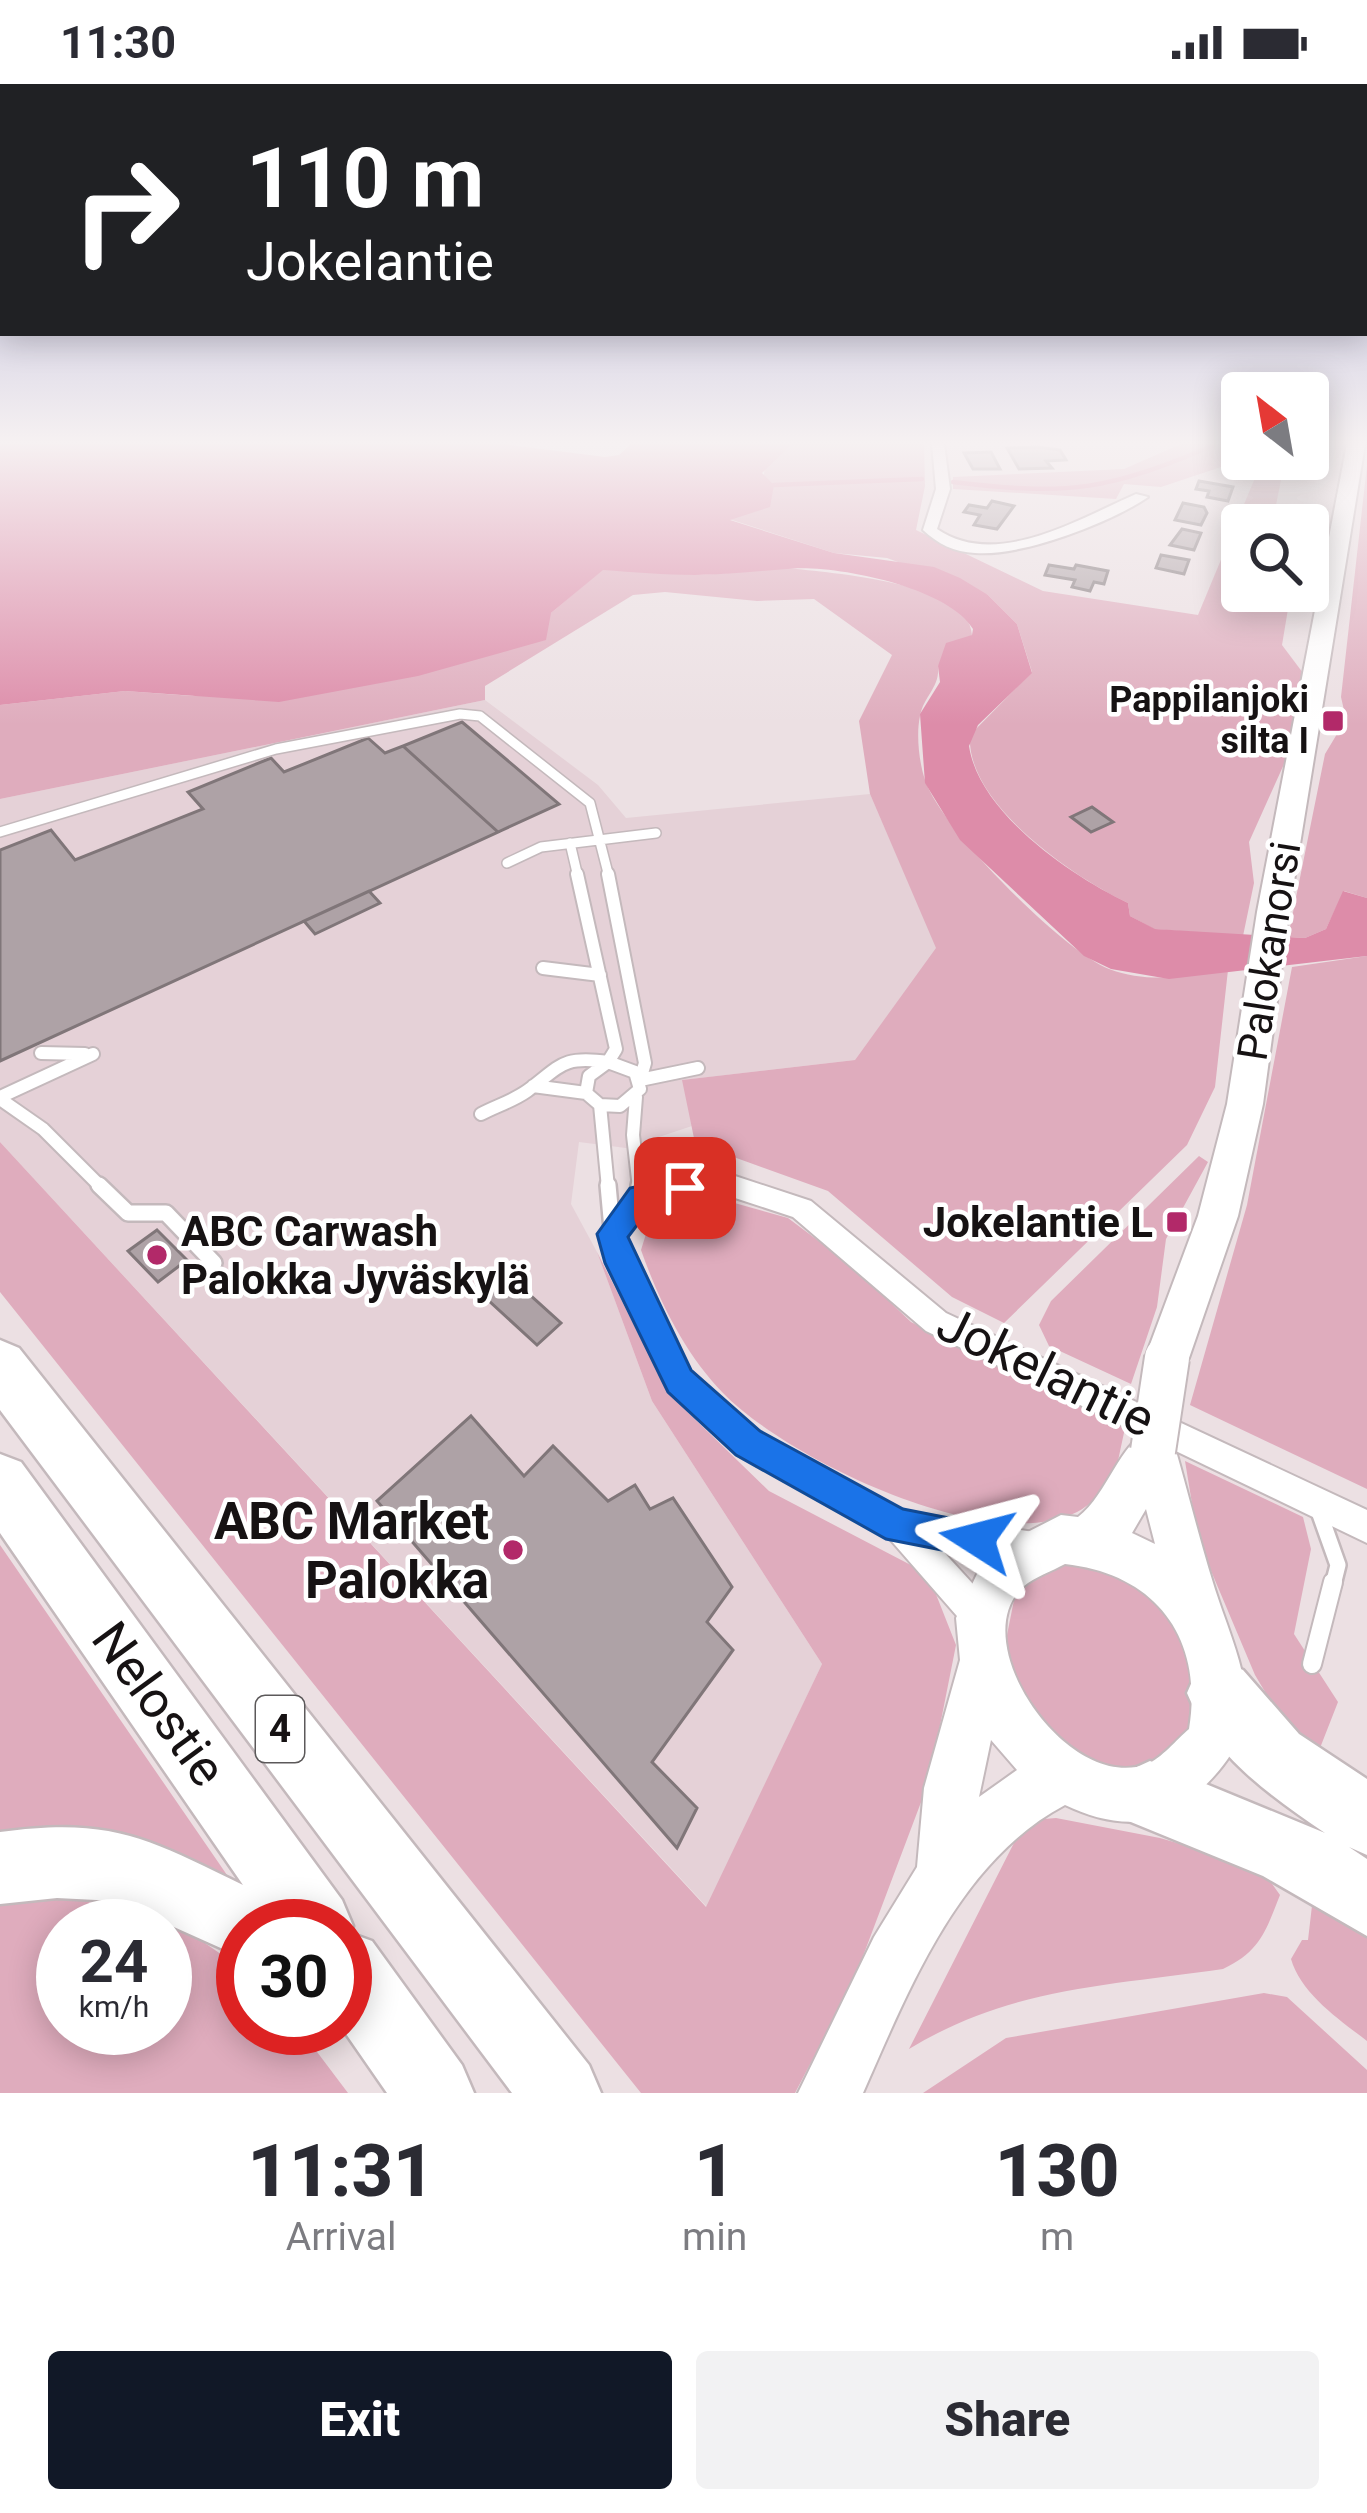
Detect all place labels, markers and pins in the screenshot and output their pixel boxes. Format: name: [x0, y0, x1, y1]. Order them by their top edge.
place label: Pappilanjoki silta I: [1109, 679, 1309, 762]
marker: Pappilanjoki silta I: [1320, 708, 1346, 734]
pin: [634, 1137, 736, 1239]
place label: Jokelantie L: [923, 1198, 1153, 1247]
place label: ABC Carwash Palokka Jyväskylä: [181, 1207, 530, 1304]
marker: Jokelantie L: [1164, 1209, 1190, 1235]
marker: ABC Carwash Palokka Jyväskylä: [144, 1242, 170, 1268]
place label: ABC Market Palokka: [214, 1492, 489, 1610]
marker: ABC Market Palokka: [500, 1537, 526, 1563]

